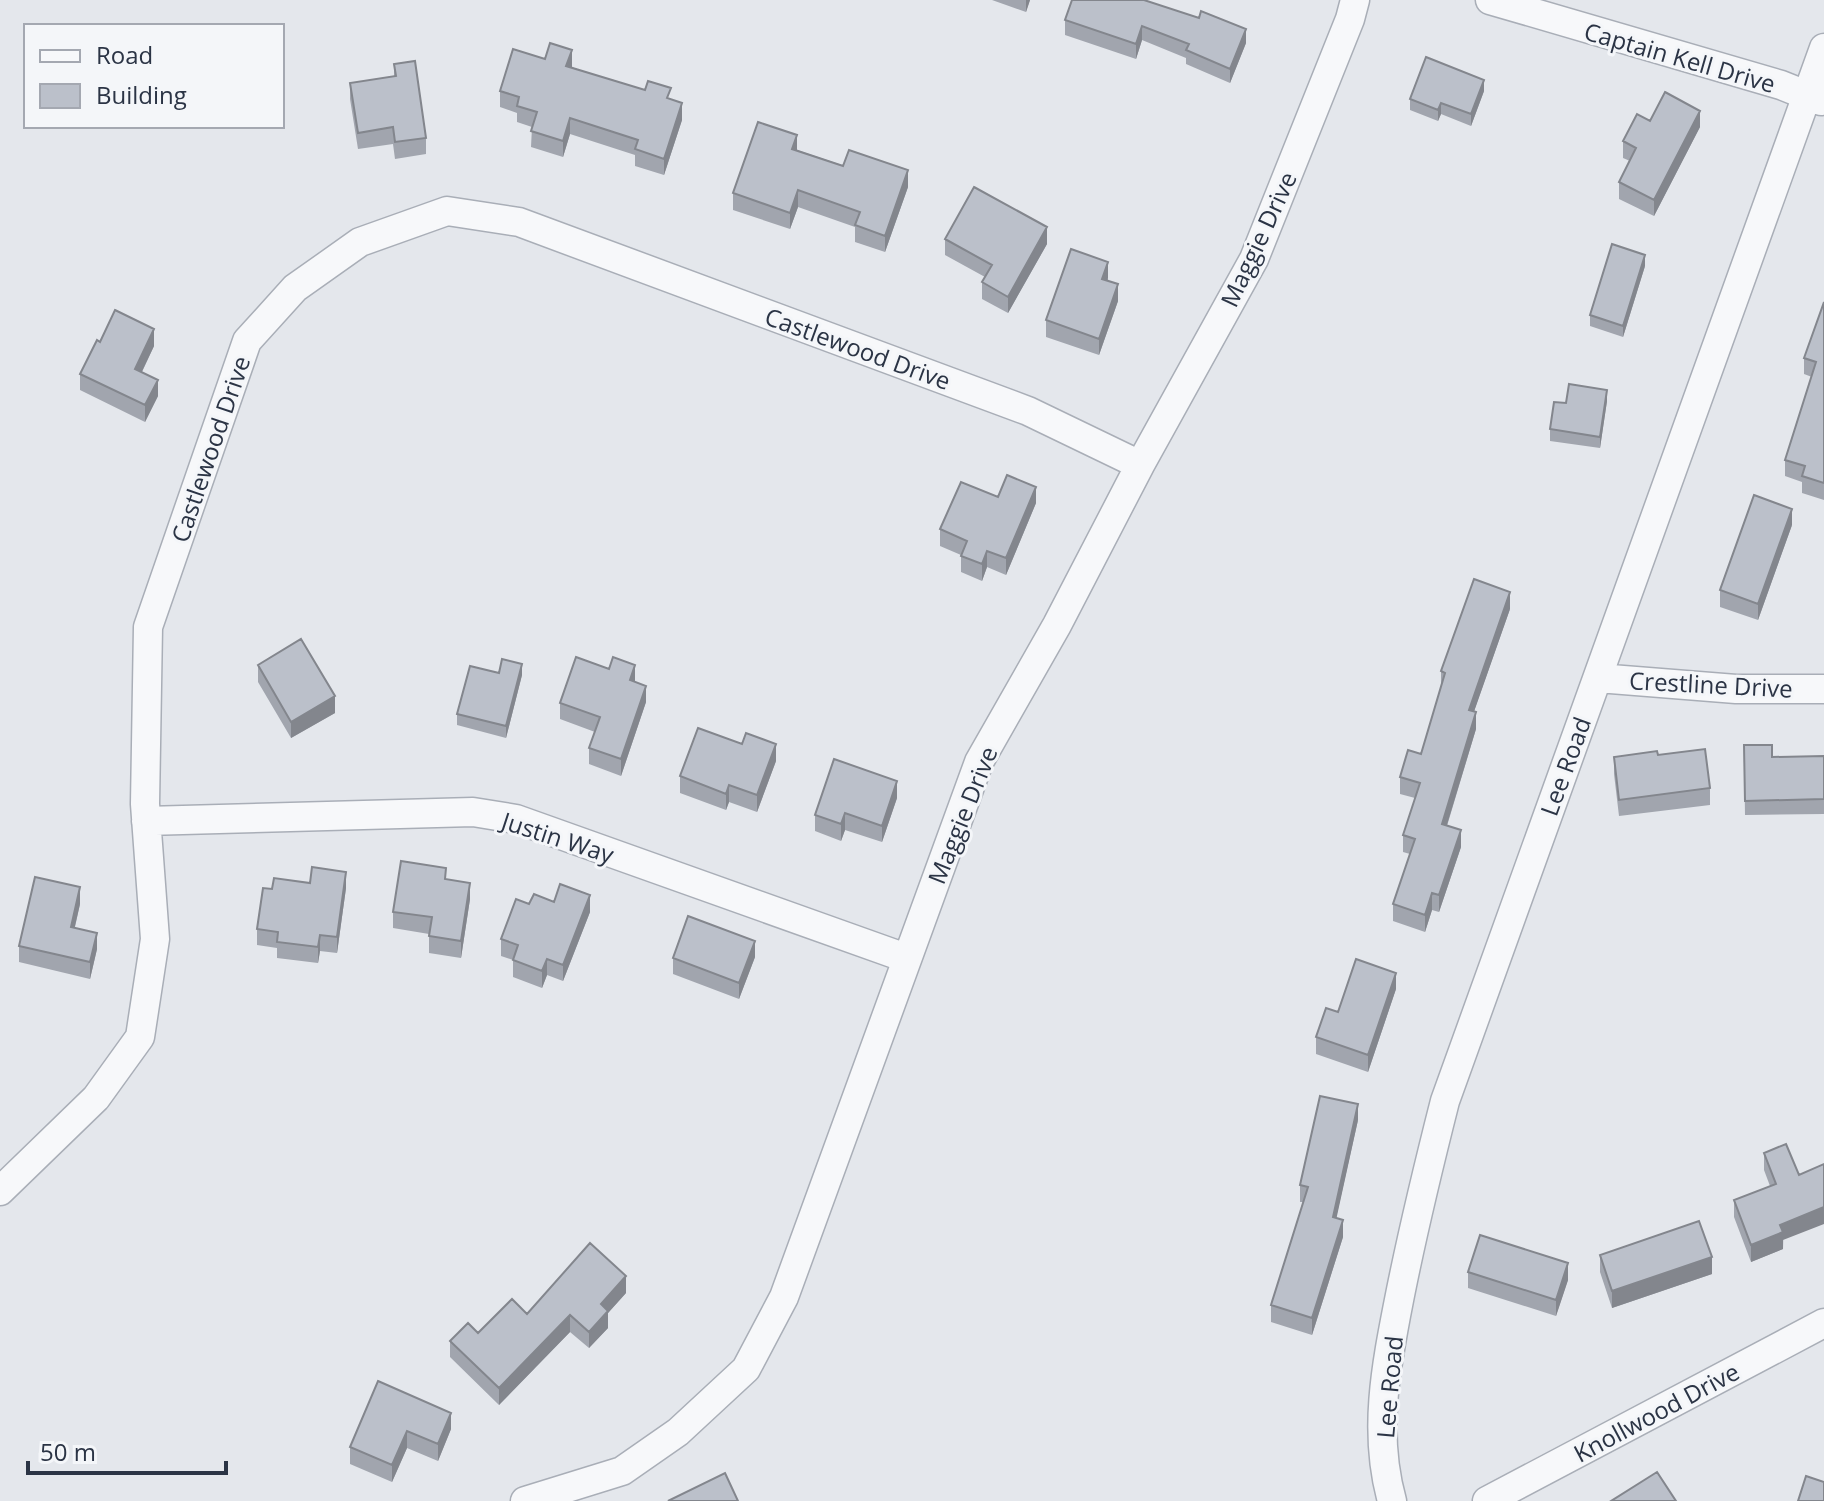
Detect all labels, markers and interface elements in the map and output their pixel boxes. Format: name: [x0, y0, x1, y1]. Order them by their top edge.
street label: Captain Kell Drive: [1581, 14, 1779, 100]
legend: [24, 24, 284, 128]
text: Road: [96, 38, 153, 71]
text: Building: [96, 78, 187, 111]
street label: Maggie Drive: [1212, 166, 1304, 312]
street label: Castlewood Drive: [761, 299, 955, 397]
street label: Castlewood Drive: [163, 351, 257, 547]
street label: Crestline Drive: [1628, 663, 1794, 705]
street label: Lee Road: [1532, 712, 1598, 820]
street label: Maggie Drive: [919, 741, 1005, 889]
street label: Justin Way: [496, 803, 619, 871]
street label: Lee Road: [1368, 1334, 1410, 1440]
street label: Knollwood Drive: [1567, 1354, 1745, 1470]
scale bar: [28, 1425, 226, 1475]
text: 50 m: [40, 1435, 96, 1468]

